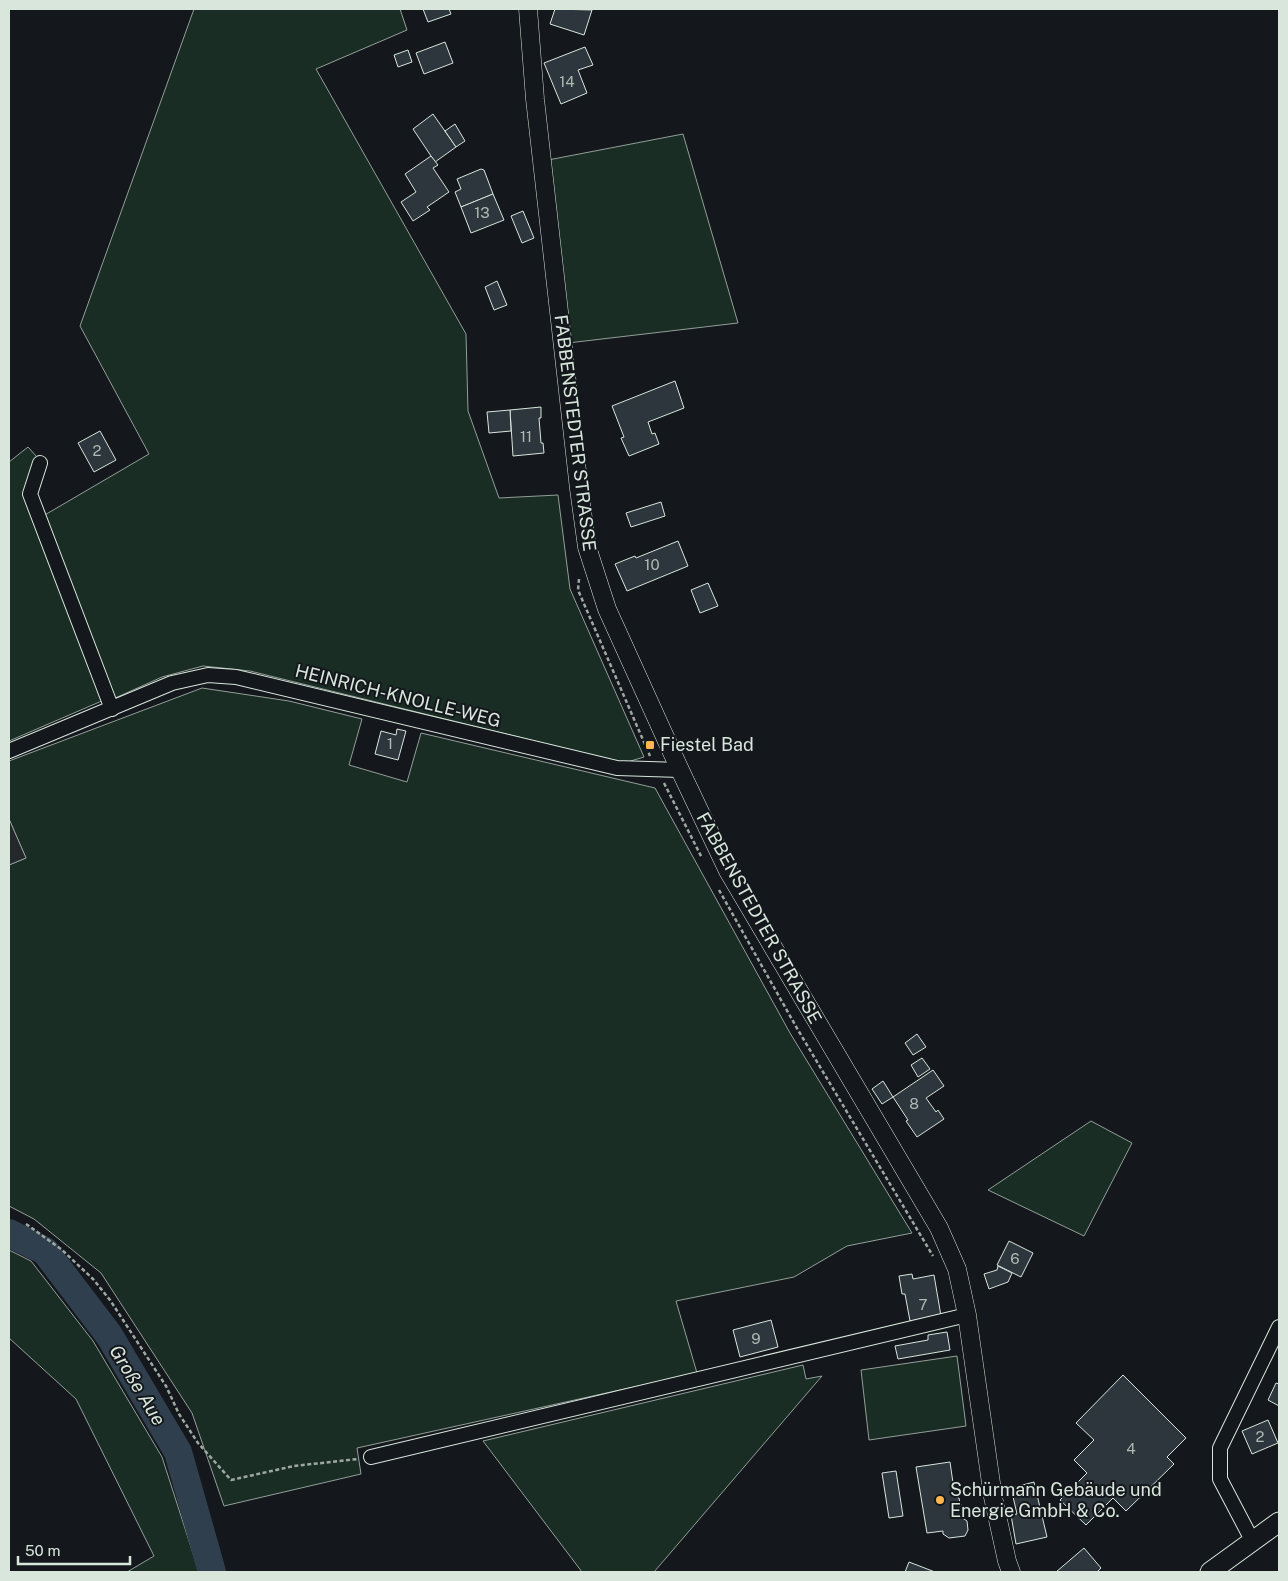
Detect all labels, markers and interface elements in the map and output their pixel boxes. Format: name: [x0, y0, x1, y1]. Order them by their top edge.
house number: 14: [559, 73, 575, 90]
house number: 13: [474, 204, 490, 221]
street label: FABBENSTEDTER STRASSE: [551, 313, 600, 553]
house number: 11: [520, 428, 532, 445]
house number: 2: [93, 442, 102, 459]
house number: 10: [644, 556, 660, 573]
street label: HEINRICH-KNOLLE-WEG: [293, 660, 503, 731]
place label: Fiestel Bad: [660, 734, 754, 755]
house number: 1: [387, 735, 393, 752]
marker: Fiestel Bad: [644, 739, 656, 751]
street label: FABBENSTEDTER STRASSE: [692, 808, 826, 1027]
house number: 8: [909, 1095, 919, 1112]
house number: 6: [1010, 1250, 1020, 1267]
house number: 7: [918, 1296, 928, 1313]
house number: 9: [751, 1330, 761, 1347]
water label: Große Aue: [105, 1341, 171, 1429]
house number: 2: [1256, 1428, 1265, 1445]
house number: 4: [1126, 1440, 1136, 1457]
place label: Schürmann Gebäude und Energie GmbH & Co.: [950, 1479, 1162, 1521]
marker: Schürmann Gebäude und Energie GmbH & Co.: [934, 1494, 946, 1506]
scale bar: [18, 1534, 130, 1566]
text: 50 m: [25, 1542, 60, 1559]

